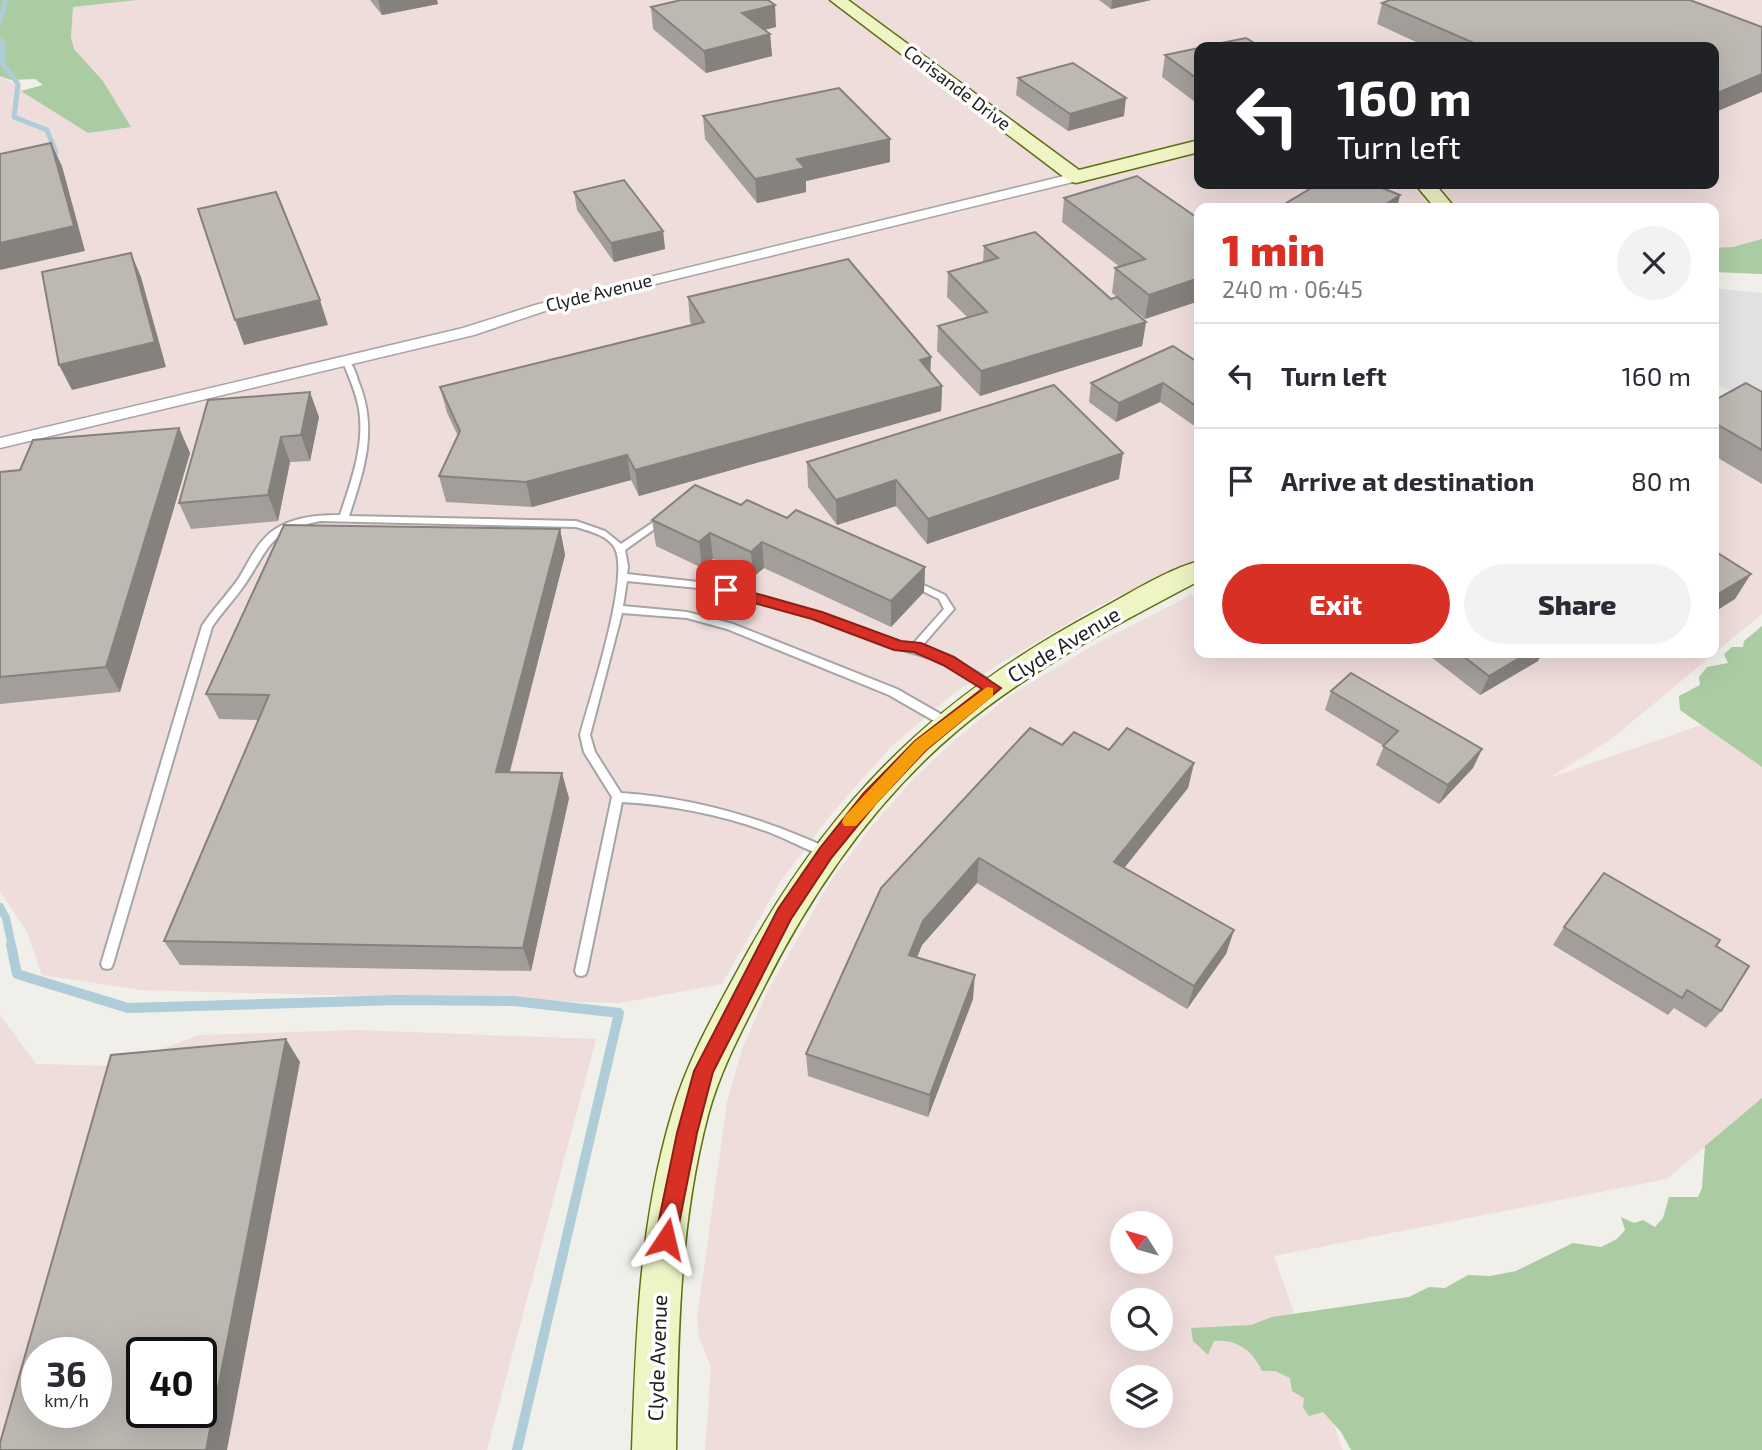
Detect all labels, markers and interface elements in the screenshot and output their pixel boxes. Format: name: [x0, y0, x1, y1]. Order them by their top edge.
street label: Corisande Drive: [900, 40, 1015, 135]
text: 160 m: [1337, 67, 1472, 126]
icon: left: [1222, 70, 1313, 161]
text: Turn left: [1337, 127, 1461, 165]
text: 1 min: [1222, 224, 1325, 274]
button: close: [1617, 226, 1691, 300]
street label: Clyde Avenue: [543, 268, 654, 316]
text: 240 m · 06:45: [1222, 275, 1363, 303]
icon: left: [1222, 357, 1260, 395]
text: Turn left: [1281, 360, 1387, 391]
text: 160 m: [1622, 360, 1691, 391]
icon: arrive: [1222, 462, 1260, 500]
text: Arrive at destination: [1281, 465, 1534, 496]
text: 80 m: [1631, 465, 1691, 496]
pin: [696, 560, 756, 620]
button: Exit: [1222, 564, 1450, 644]
button: Share: [1464, 564, 1691, 644]
icon: arrive: [707, 571, 745, 609]
street label: Clyde Avenue: [1003, 600, 1124, 687]
position arrow: [629, 1202, 703, 1276]
north arrow: [1110, 1211, 1172, 1274]
map controls: [1110, 1211, 1173, 1428]
button: search: [1110, 1288, 1173, 1351]
street label: Clyde Avenue: [642, 1294, 671, 1422]
speed limit sign: 40: [126, 1337, 217, 1428]
text: 36: [46, 1352, 87, 1394]
button: layers: [1110, 1365, 1173, 1428]
text: km/h: [44, 1389, 89, 1411]

